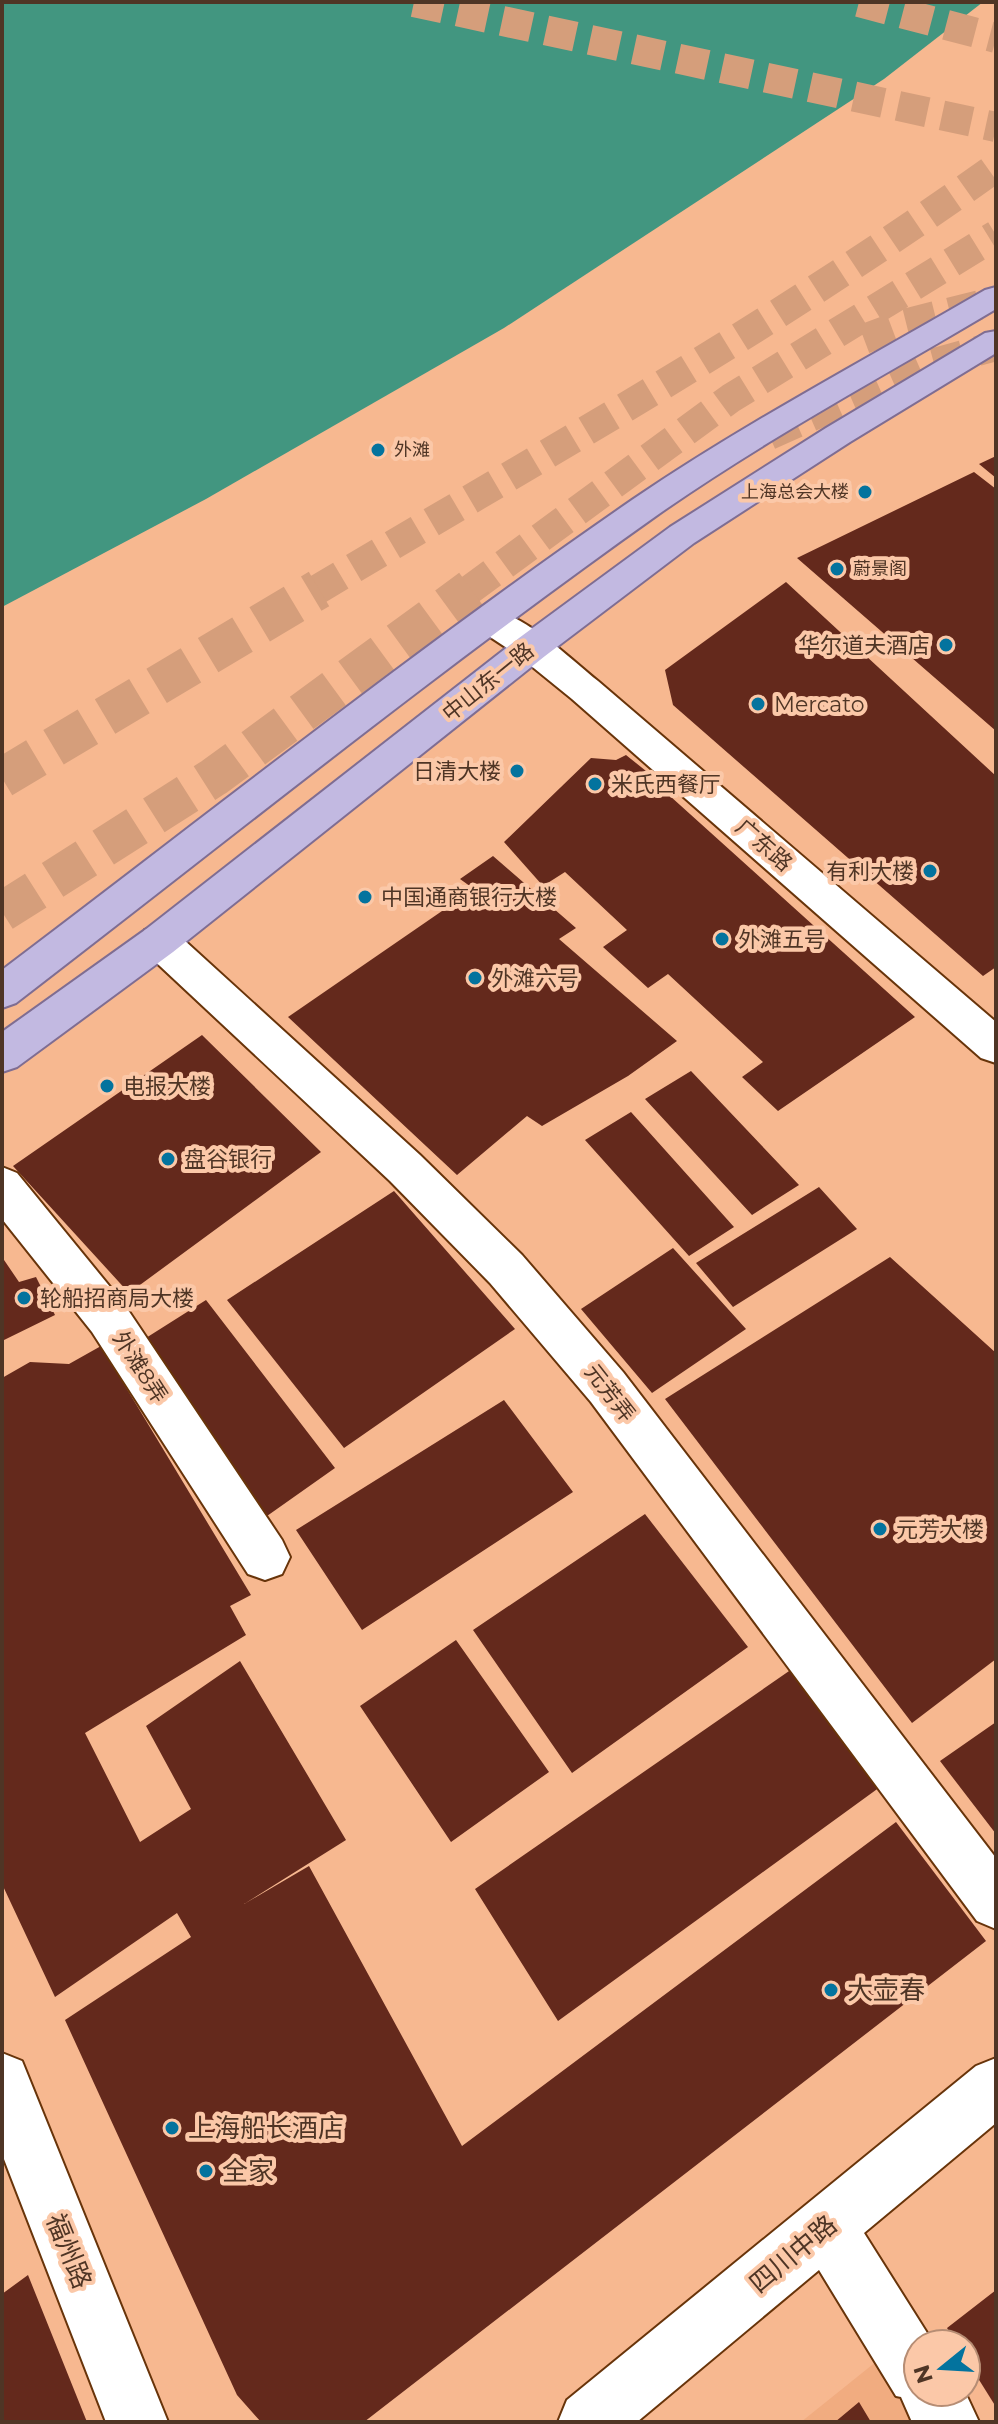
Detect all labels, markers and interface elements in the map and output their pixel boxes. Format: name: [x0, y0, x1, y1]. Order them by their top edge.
place label: 外滩: [394, 439, 430, 461]
marker: 外滩: [369, 441, 387, 459]
place label: 上海总会大楼: [741, 481, 849, 503]
marker: 上海总会大楼: [856, 483, 874, 501]
place label: 蔚景阁: [853, 558, 907, 580]
marker: 蔚景阁: [828, 560, 846, 578]
place label: 华尔道夫酒店: [798, 632, 930, 659]
marker: 华尔道夫酒店: [937, 636, 955, 654]
street label: 中山东一路: [437, 637, 539, 727]
place label: Mercato: [774, 691, 865, 718]
marker: Mercato: [749, 695, 767, 713]
place label: 日清大楼: [413, 758, 501, 785]
marker: 日清大楼: [508, 762, 526, 780]
place label: 米氏西餐厅: [611, 771, 721, 798]
marker: 米氏西餐厅: [586, 775, 604, 793]
street label: 广东路: [730, 813, 798, 877]
place label: 有利大楼: [826, 858, 914, 885]
marker: 有利大楼: [921, 862, 939, 880]
place label: 中国通商银行大楼: [381, 884, 557, 911]
marker: 中国通商银行大楼: [356, 888, 374, 906]
place label: 外滩五号: [738, 926, 826, 953]
marker: 外滩五号: [713, 930, 731, 948]
place label: 外滩六号: [491, 965, 579, 992]
marker: 外滩六号: [466, 969, 484, 987]
place label: 电报大楼: [123, 1073, 211, 1100]
marker: 电报大楼: [98, 1077, 116, 1095]
place label: 盘谷银行: [184, 1146, 272, 1173]
marker: 盘谷银行: [159, 1150, 177, 1168]
place label: 轮船招商局大楼: [40, 1285, 194, 1312]
marker: 轮船招商局大楼: [15, 1289, 33, 1307]
street label: 外滩8弄: [107, 1326, 173, 1408]
street label: 元芳弄: [579, 1359, 641, 1427]
place label: 元芳大楼: [896, 1516, 984, 1543]
marker: 元芳大楼: [871, 1520, 889, 1538]
place label: 大壶春: [847, 1974, 925, 2006]
marker: 大壶春: [822, 1981, 840, 1999]
place label: 上海船长酒店: [188, 2112, 344, 2144]
marker: 上海船长酒店: [163, 2119, 181, 2137]
place label: 全家: [222, 2155, 274, 2187]
marker: 全家: [197, 2162, 215, 2180]
street label: 四川中路: [743, 2208, 843, 2300]
street label: 福州路: [40, 2209, 98, 2293]
north arrow: [902, 2328, 982, 2408]
text: N: [908, 2361, 939, 2387]

